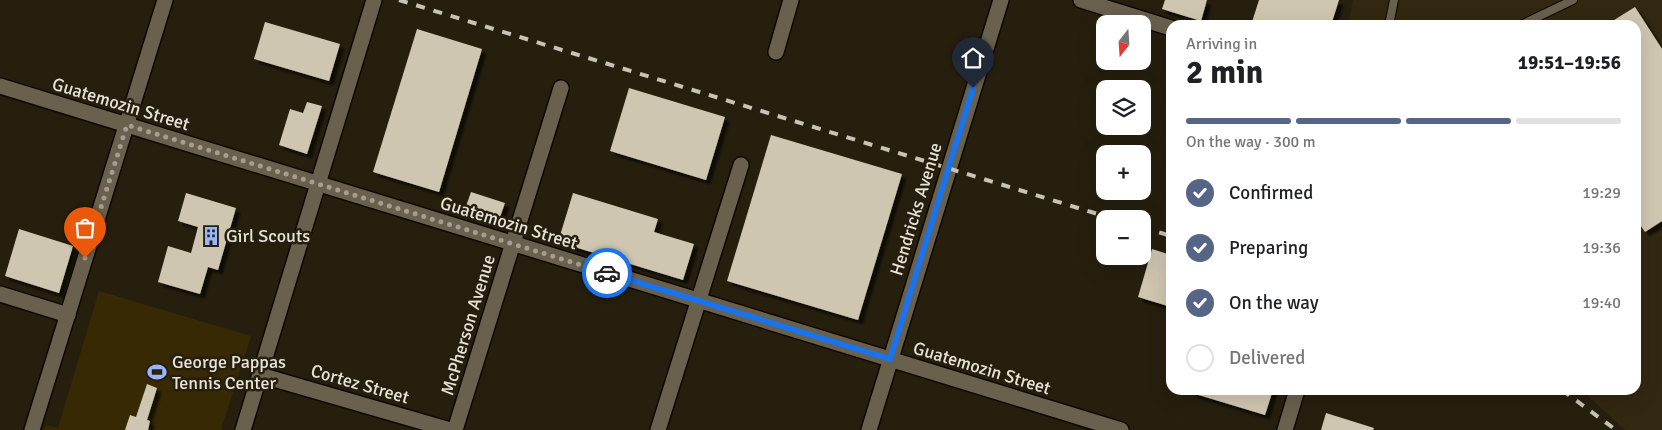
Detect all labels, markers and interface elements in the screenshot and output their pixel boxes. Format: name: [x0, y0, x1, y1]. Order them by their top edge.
north arrow: [1096, 15, 1151, 70]
map controls: [1096, 15, 1151, 265]
text: Arriving in: [1186, 34, 1257, 54]
pin: [952, 37, 994, 88]
icon: home: [959, 44, 987, 72]
text: 19:51–19:56: [1518, 51, 1621, 75]
text: 2 min: [1186, 53, 1263, 92]
street label: Guatemozin Street: [50, 73, 192, 135]
button: layers: [1096, 80, 1151, 135]
text: On the way · 300 m: [1186, 132, 1316, 152]
street label: Hendricks Avenue: [885, 140, 947, 278]
button: +: [1096, 145, 1151, 200]
icon: check: [1186, 179, 1214, 207]
text: Confirmed: [1229, 181, 1313, 205]
text: 19:29: [1582, 183, 1621, 203]
street label: Guatemozin Street: [438, 192, 580, 254]
pin: [64, 207, 106, 258]
button: −: [1096, 210, 1151, 265]
icon: bag: [71, 214, 99, 242]
building icon: Girl Scouts: [200, 225, 222, 247]
place label: Girl Scouts: [226, 225, 310, 247]
icon: check: [1186, 234, 1214, 262]
text: Preparing: [1229, 236, 1308, 260]
text: 19:36: [1582, 238, 1621, 258]
courier: [582, 248, 632, 298]
street label: McPherson Avenue: [436, 252, 500, 398]
icon: car: [593, 259, 621, 287]
icon: check: [1186, 289, 1214, 317]
text: On the way: [1229, 291, 1319, 315]
text: 19:40: [1582, 293, 1621, 313]
street label: Guatemozin Street: [911, 337, 1053, 399]
text: Delivered: [1229, 346, 1305, 370]
place label: George Pappas Tennis Center: [172, 351, 286, 394]
street label: Cortez Street: [308, 359, 412, 409]
sports icon: George Pappas Tennis Center: [146, 361, 168, 383]

